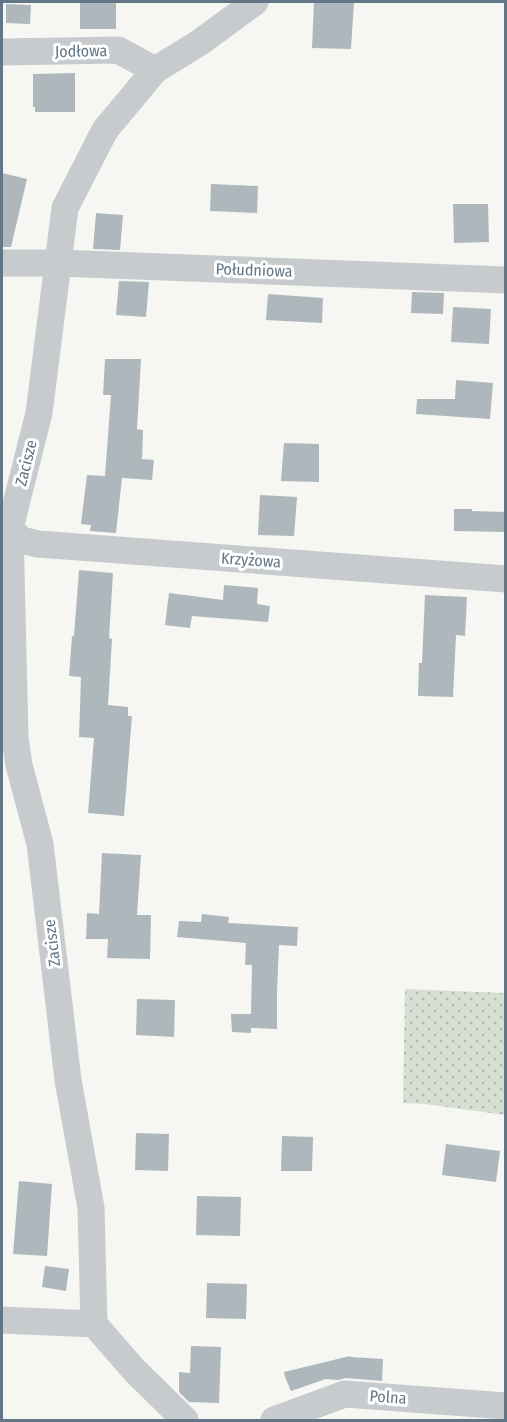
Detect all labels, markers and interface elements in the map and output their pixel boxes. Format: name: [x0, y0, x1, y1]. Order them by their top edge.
street label: Jodłowa: [55, 41, 108, 61]
street label: Południowa: [215, 259, 293, 281]
street label: Zacisze: [11, 438, 41, 488]
street label: Krzyżowa: [220, 548, 282, 572]
street label: Zacisze: [40, 918, 64, 967]
street label: Polna: [369, 1386, 407, 1408]

